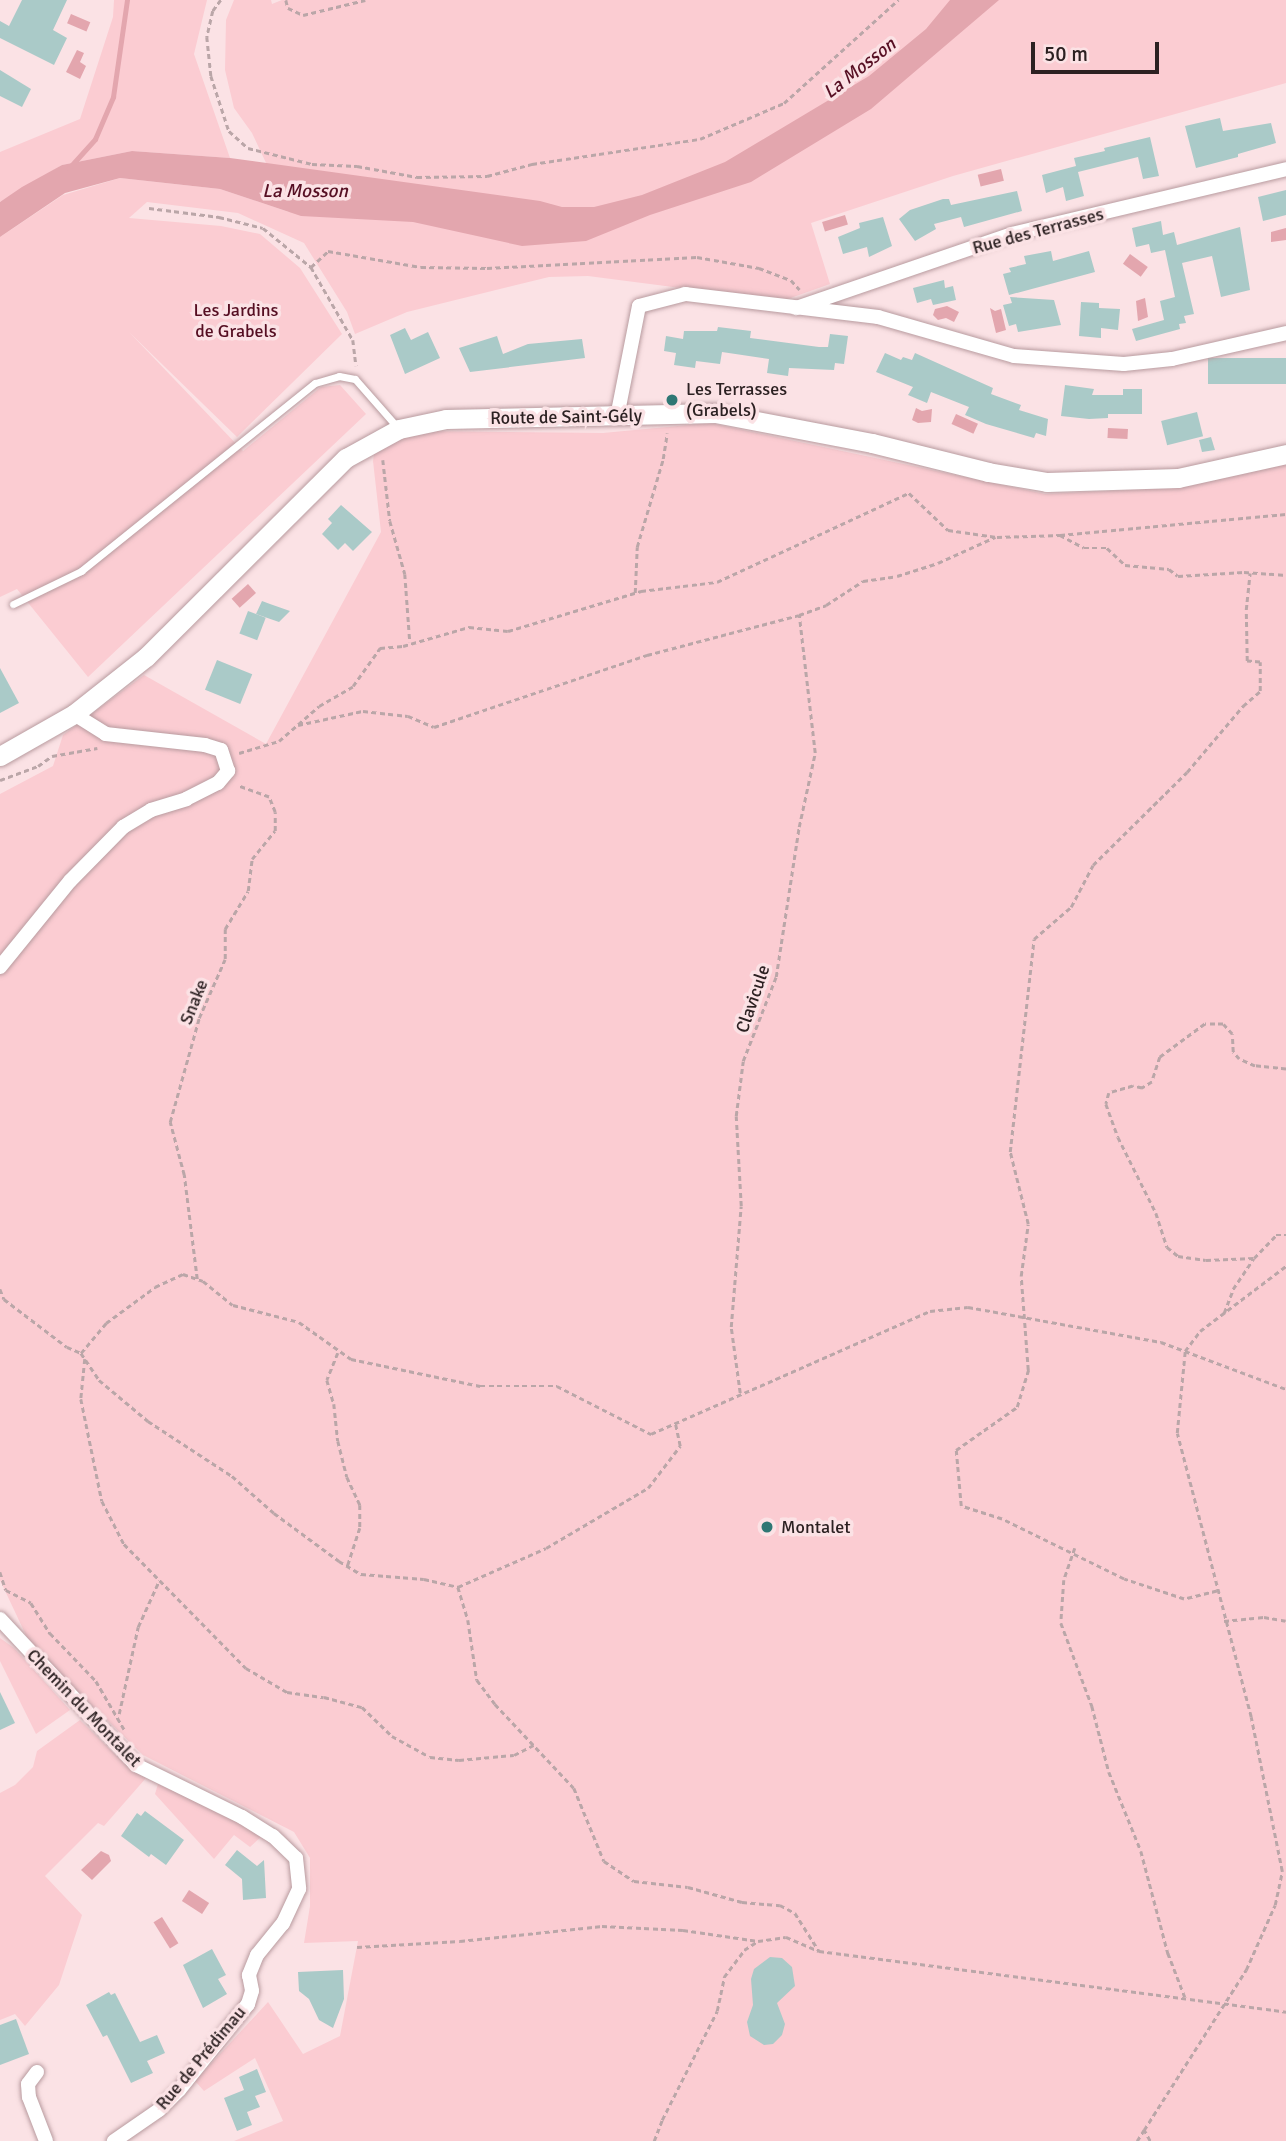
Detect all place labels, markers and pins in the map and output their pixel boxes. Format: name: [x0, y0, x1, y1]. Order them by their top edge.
place label: Les Terrasses (Grabels): [686, 379, 787, 422]
marker: Les Terrasses (Grabels): [664, 392, 680, 408]
place label: Montalet: [781, 1516, 851, 1538]
marker: Montalet: [759, 1519, 775, 1535]

